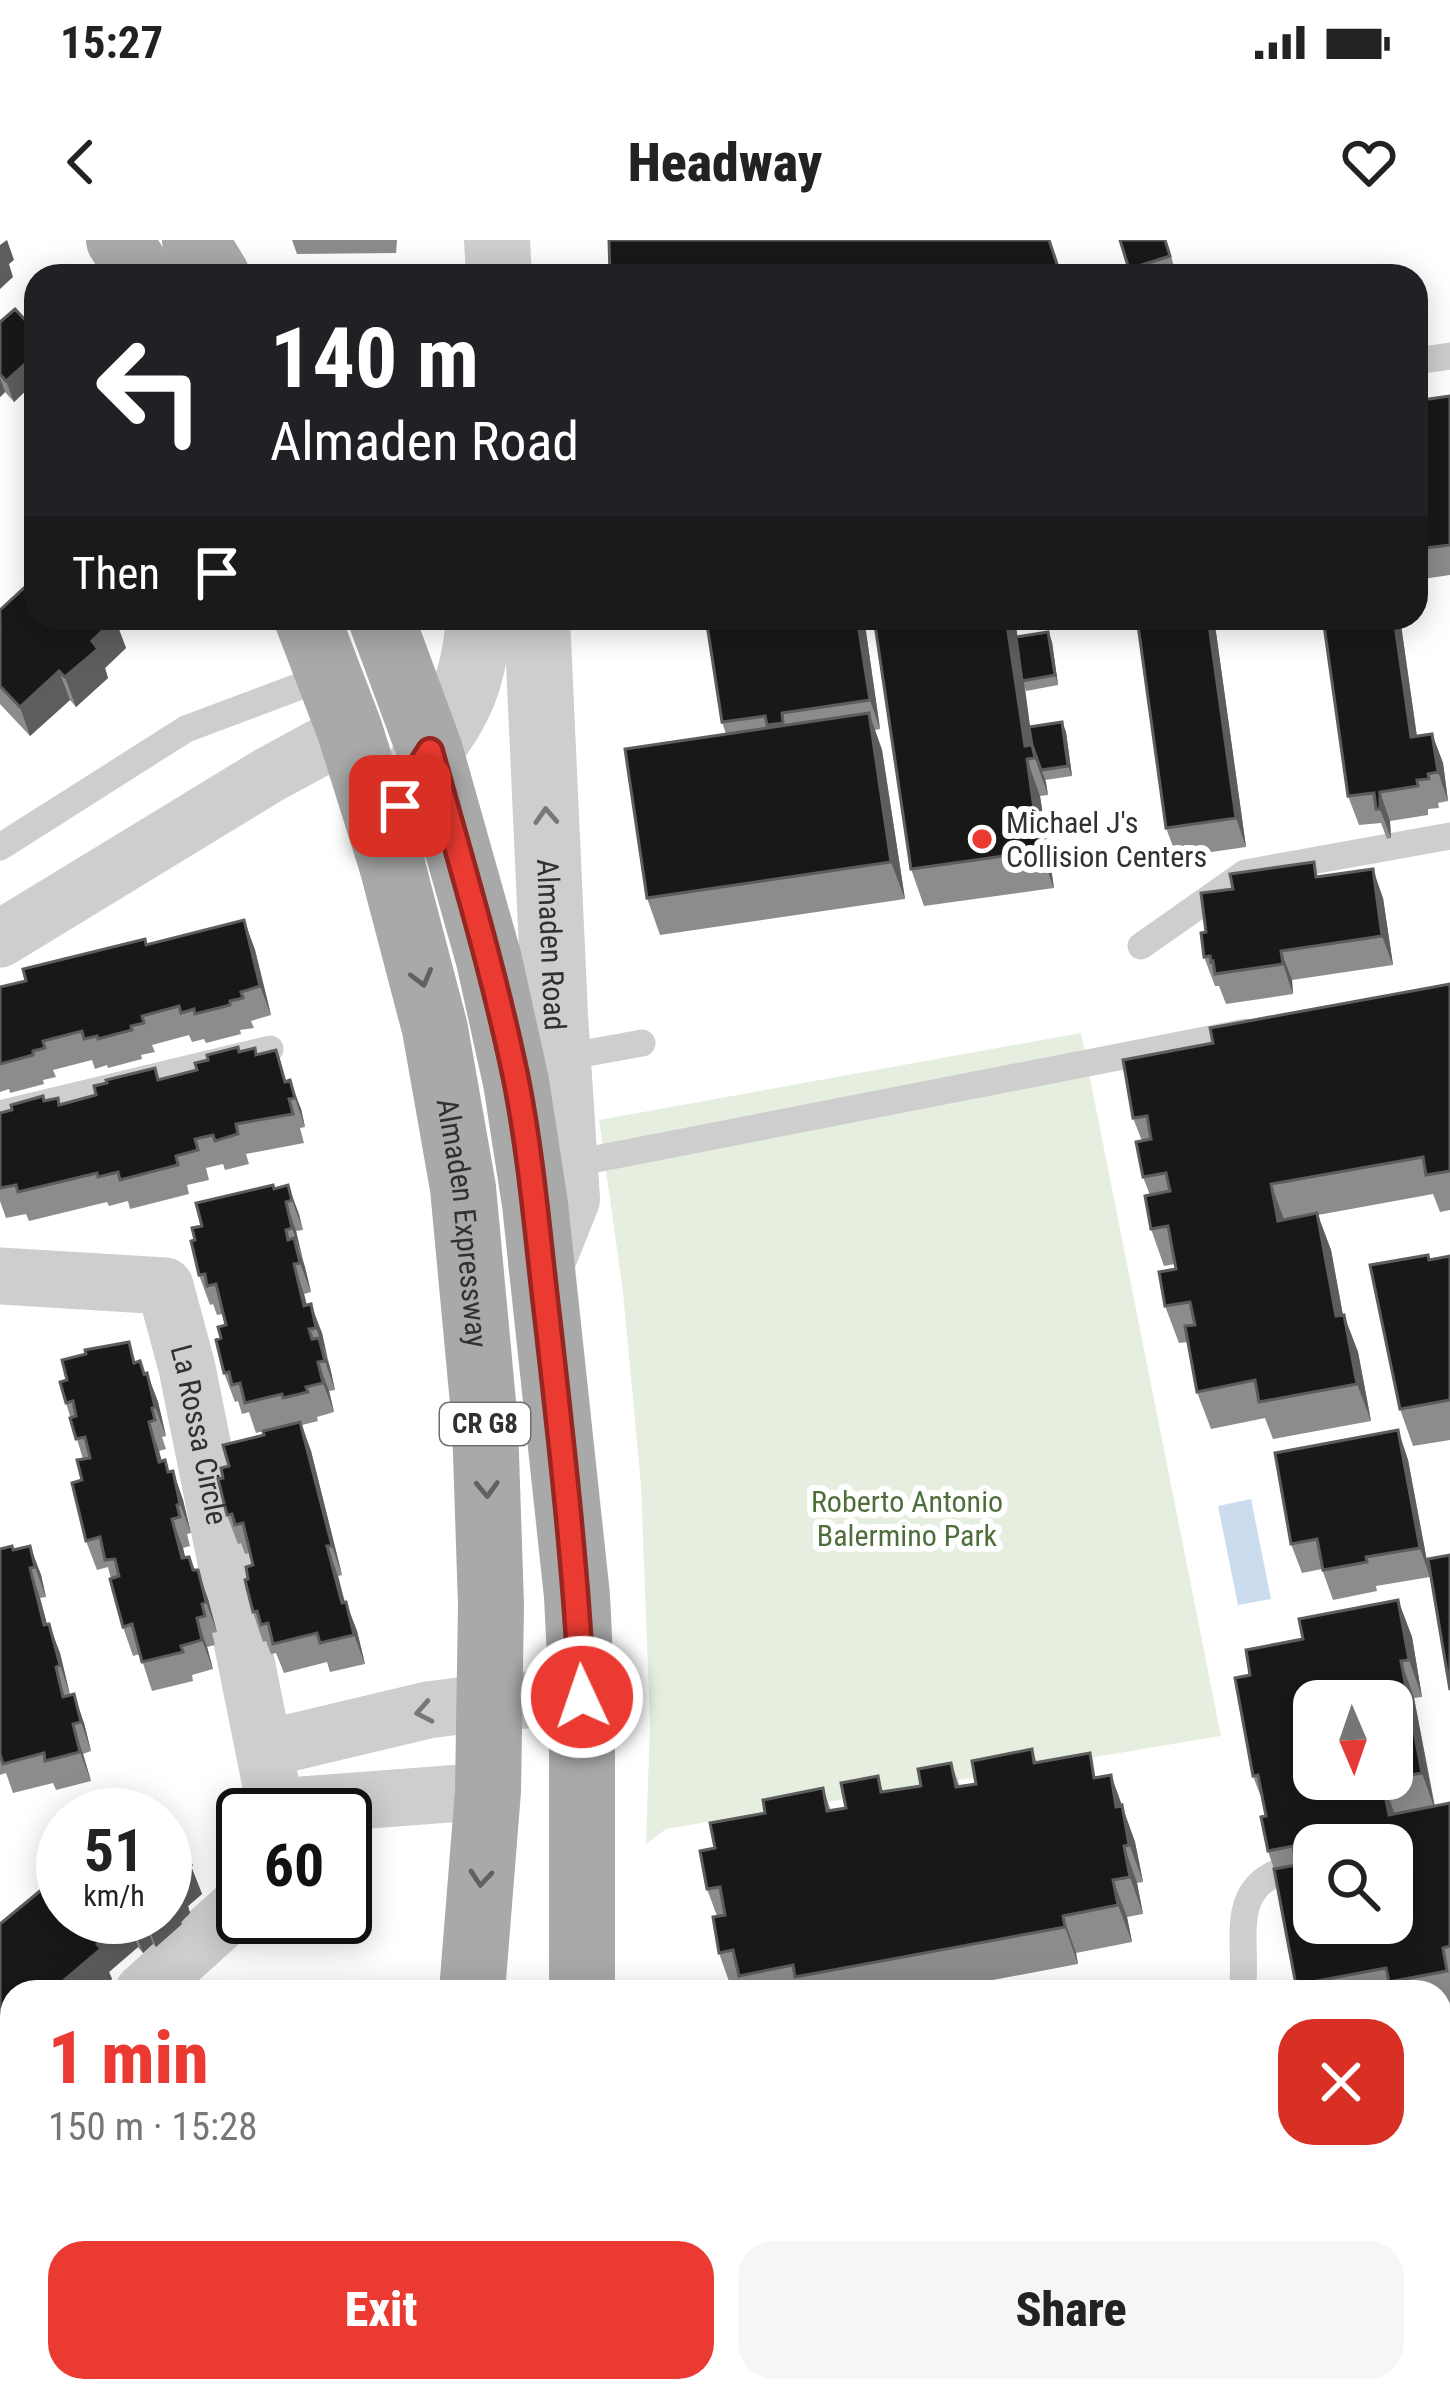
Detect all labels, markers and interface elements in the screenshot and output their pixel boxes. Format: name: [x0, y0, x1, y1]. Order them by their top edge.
text: 15:27: [60, 16, 163, 69]
icon: back: [48, 129, 114, 195]
icon: heart: [1336, 129, 1402, 195]
text: Headway: [628, 131, 822, 194]
text: 140 m: [270, 309, 479, 408]
icon: left: [72, 312, 228, 468]
text: Almaden Road: [270, 410, 579, 473]
icon: arrive: [184, 540, 250, 606]
text: Then: [72, 547, 160, 600]
pin: [349, 755, 451, 857]
icon: arrive: [367, 773, 433, 839]
place label: Michael J's Collision Centers: [1006, 805, 1207, 874]
one-way arrow: [533, 806, 559, 825]
marker: Michael J's Collision Centers: [969, 826, 995, 852]
street label: Almaden Road: [530, 858, 573, 1032]
one-way arrow: [407, 967, 432, 987]
street label: Almaden Expressway: [430, 1096, 495, 1349]
street label: La Rossa Circle: [164, 1341, 236, 1528]
road number: CR G8: [440, 1403, 530, 1445]
one-way arrow: [474, 1480, 500, 1499]
park label: Roberto Antonio Balermino Park: [811, 1484, 1003, 1553]
position arrow: [519, 1634, 645, 1760]
north arrow: [1293, 1680, 1413, 1800]
map controls: [1293, 1680, 1413, 1944]
one-way arrow: [414, 1698, 434, 1724]
speed limit sign: 60: [216, 1788, 372, 1944]
text: 51: [84, 1815, 144, 1886]
button: search: [1293, 1824, 1413, 1944]
one-way arrow: [469, 1869, 494, 1888]
text: km/h: [83, 1878, 145, 1913]
text: 1 min: [48, 2016, 209, 2101]
button: close: [1278, 2019, 1404, 2145]
text: 150 m · 15:28: [48, 2104, 258, 2150]
button: Exit: [48, 2241, 714, 2379]
button: Share: [738, 2241, 1404, 2379]

